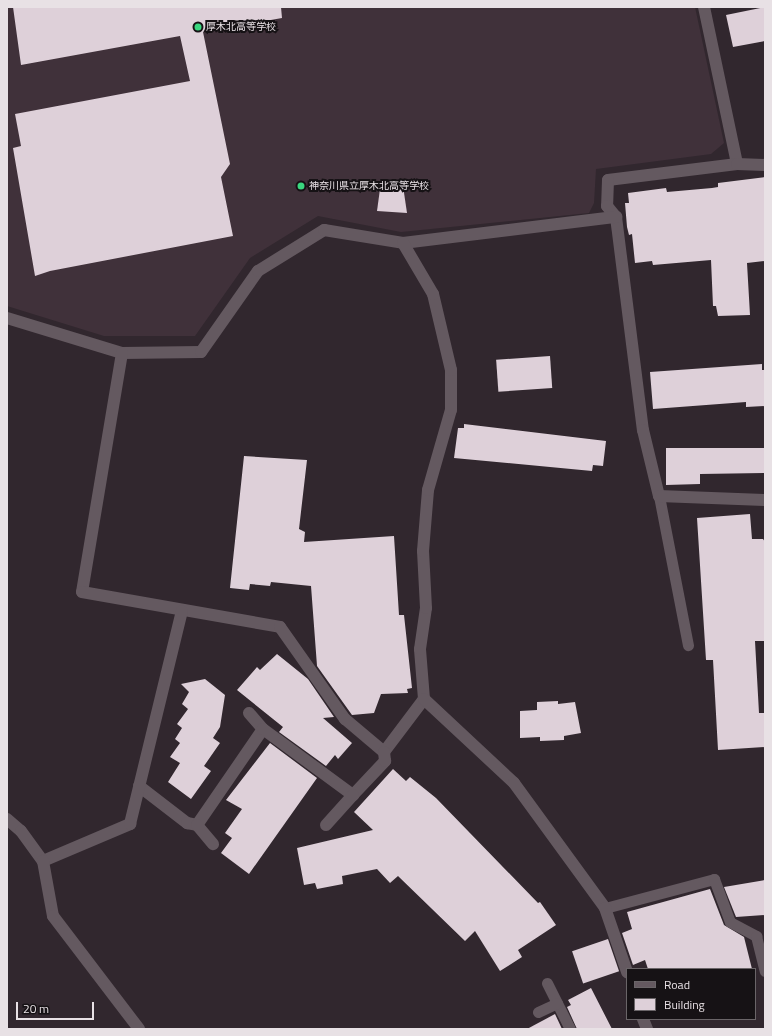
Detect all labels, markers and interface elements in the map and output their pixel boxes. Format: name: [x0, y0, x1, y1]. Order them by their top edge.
place label: 厚木北高等学校: [206, 21, 276, 33]
marker: 厚木北高等学校: [193, 22, 203, 32]
place label: 神奈川県立厚木北高等学校: [309, 180, 429, 192]
marker: 神奈川県立厚木北高等学校: [296, 181, 306, 191]
legend: [626, 968, 756, 1020]
text: Road: [664, 975, 690, 994]
scale bar: [18, 994, 96, 1020]
text: Building: [664, 995, 705, 1014]
text: 20 m: [23, 999, 49, 1018]

